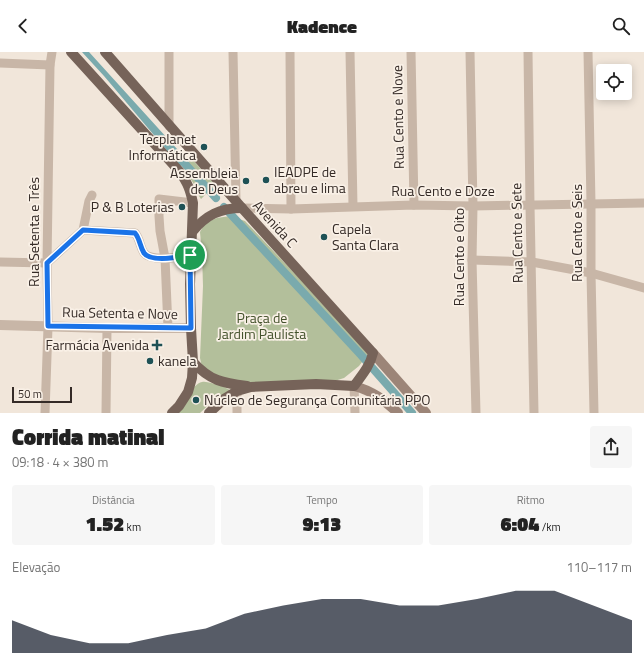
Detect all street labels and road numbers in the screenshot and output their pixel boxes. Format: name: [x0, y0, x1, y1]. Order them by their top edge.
street label: Rua Cento e Nove: [386, 65, 409, 169]
street label: Rua Setenta e Três: [23, 177, 44, 287]
street label: Rua Cento e Doze: [391, 180, 495, 201]
street label: Rua Cento e Sete: [505, 183, 528, 283]
street label: Rua Cento e Seis: [566, 184, 587, 282]
street label: Avenida C: [248, 195, 303, 252]
street label: Rua Cento e Oito: [448, 208, 469, 306]
street label: Rua Setenta e Nove: [62, 301, 178, 324]

